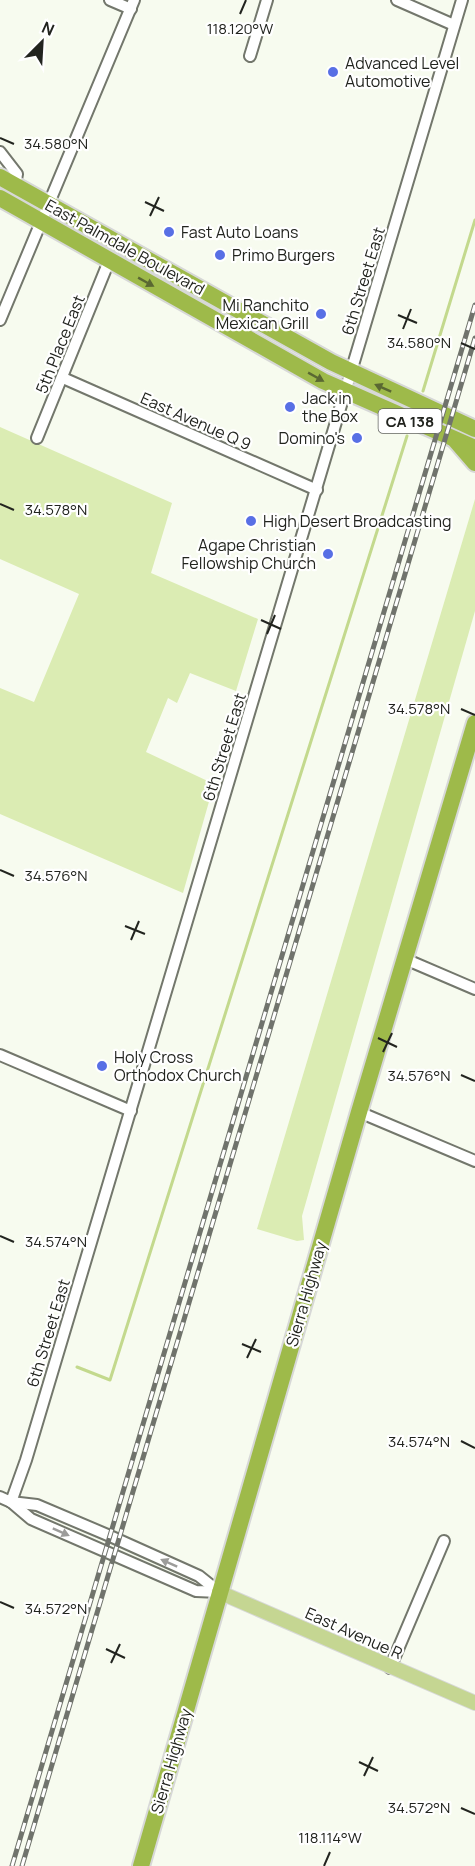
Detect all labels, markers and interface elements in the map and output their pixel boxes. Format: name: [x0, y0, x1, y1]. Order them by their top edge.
north arrow: [12, 12, 72, 72]
text: N: [38, 16, 58, 41]
text: 118.120°W: [207, 18, 273, 39]
place label: Advanced Level Automotive: [345, 52, 459, 92]
marker: Advanced Level Automotive: [326, 65, 340, 79]
text: 34.580°N: [24, 133, 88, 154]
street label: East Palmdale Boulevard: [41, 194, 209, 300]
place label: Fast Auto Loans: [181, 221, 298, 243]
street label: 6th Street East: [336, 224, 390, 338]
marker: Fast Auto Loans: [162, 225, 176, 239]
place label: Primo Burgers: [232, 244, 335, 266]
marker: Primo Burgers: [213, 248, 227, 262]
one-way arrow: [138, 276, 154, 287]
street label: 5th Place East: [30, 291, 90, 397]
place label: Mi Ranchito Mexican Grill: [216, 294, 309, 334]
marker: Mi Ranchito Mexican Grill: [314, 307, 328, 321]
text: 34.580°N: [387, 332, 451, 353]
one-way arrow: [308, 372, 325, 382]
one-way arrow: [374, 383, 392, 393]
street label: East Avenue Q 9: [137, 387, 255, 455]
place label: Jack in the Box: [302, 387, 359, 427]
marker: Jack in the Box: [283, 400, 297, 414]
road number: CA 138: [378, 409, 442, 433]
place label: Domino's: [279, 427, 345, 449]
marker: Domino's: [350, 431, 364, 445]
text: 34.578°N: [25, 499, 87, 520]
place label: High Desert Broadcasting: [263, 510, 452, 532]
marker: High Desert Broadcasting: [244, 514, 258, 528]
place label: Agape Christian Fellowship Church: [182, 534, 316, 574]
marker: Agape Christian Fellowship Church: [321, 547, 335, 561]
street label: 6th Street East: [197, 690, 251, 804]
text: 34.578°N: [388, 698, 450, 719]
text: 34.576°N: [24, 865, 88, 886]
place label: Holy Cross Orthodox Church: [114, 1046, 242, 1086]
marker: Holy Cross Orthodox Church: [95, 1059, 109, 1073]
text: 34.576°N: [387, 1065, 451, 1086]
text: 34.574°N: [25, 1231, 87, 1252]
street label: Sierra Highway: [280, 1238, 332, 1349]
street label: 6th Street East: [21, 1276, 75, 1390]
text: 34.574°N: [388, 1431, 450, 1452]
one-way arrow: [52, 1527, 69, 1536]
one-way arrow: [160, 1558, 178, 1568]
text: 34.572°N: [25, 1598, 87, 1619]
street label: East Avenue R: [302, 1602, 406, 1664]
street label: Sierra Highway: [145, 1705, 197, 1816]
text: 34.572°N: [388, 1797, 450, 1818]
text: 118.114°W: [298, 1827, 362, 1848]

